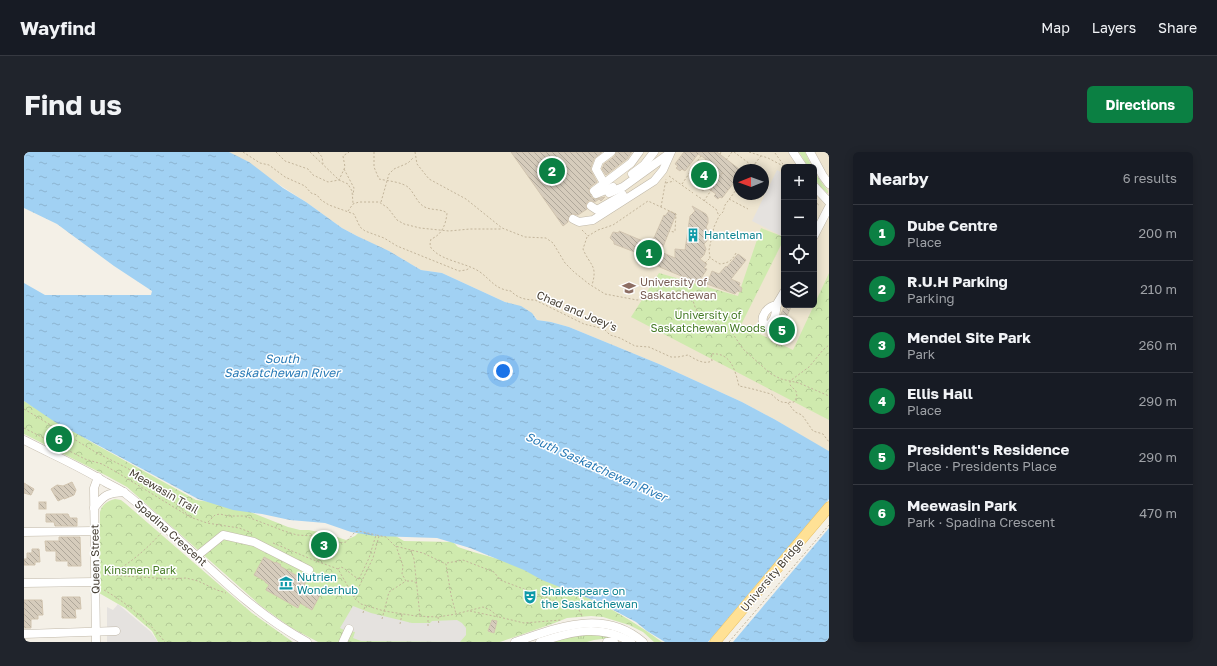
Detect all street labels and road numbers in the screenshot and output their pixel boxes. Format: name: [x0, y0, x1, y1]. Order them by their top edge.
street label: Chad and Joey's: [535, 288, 620, 333]
street label: Meewasin Trail: [127, 465, 202, 516]
street label: Spadina Crescent: [133, 497, 210, 568]
street label: Queen Street: [87, 524, 102, 594]
street label: University Bridge: [737, 536, 806, 614]

